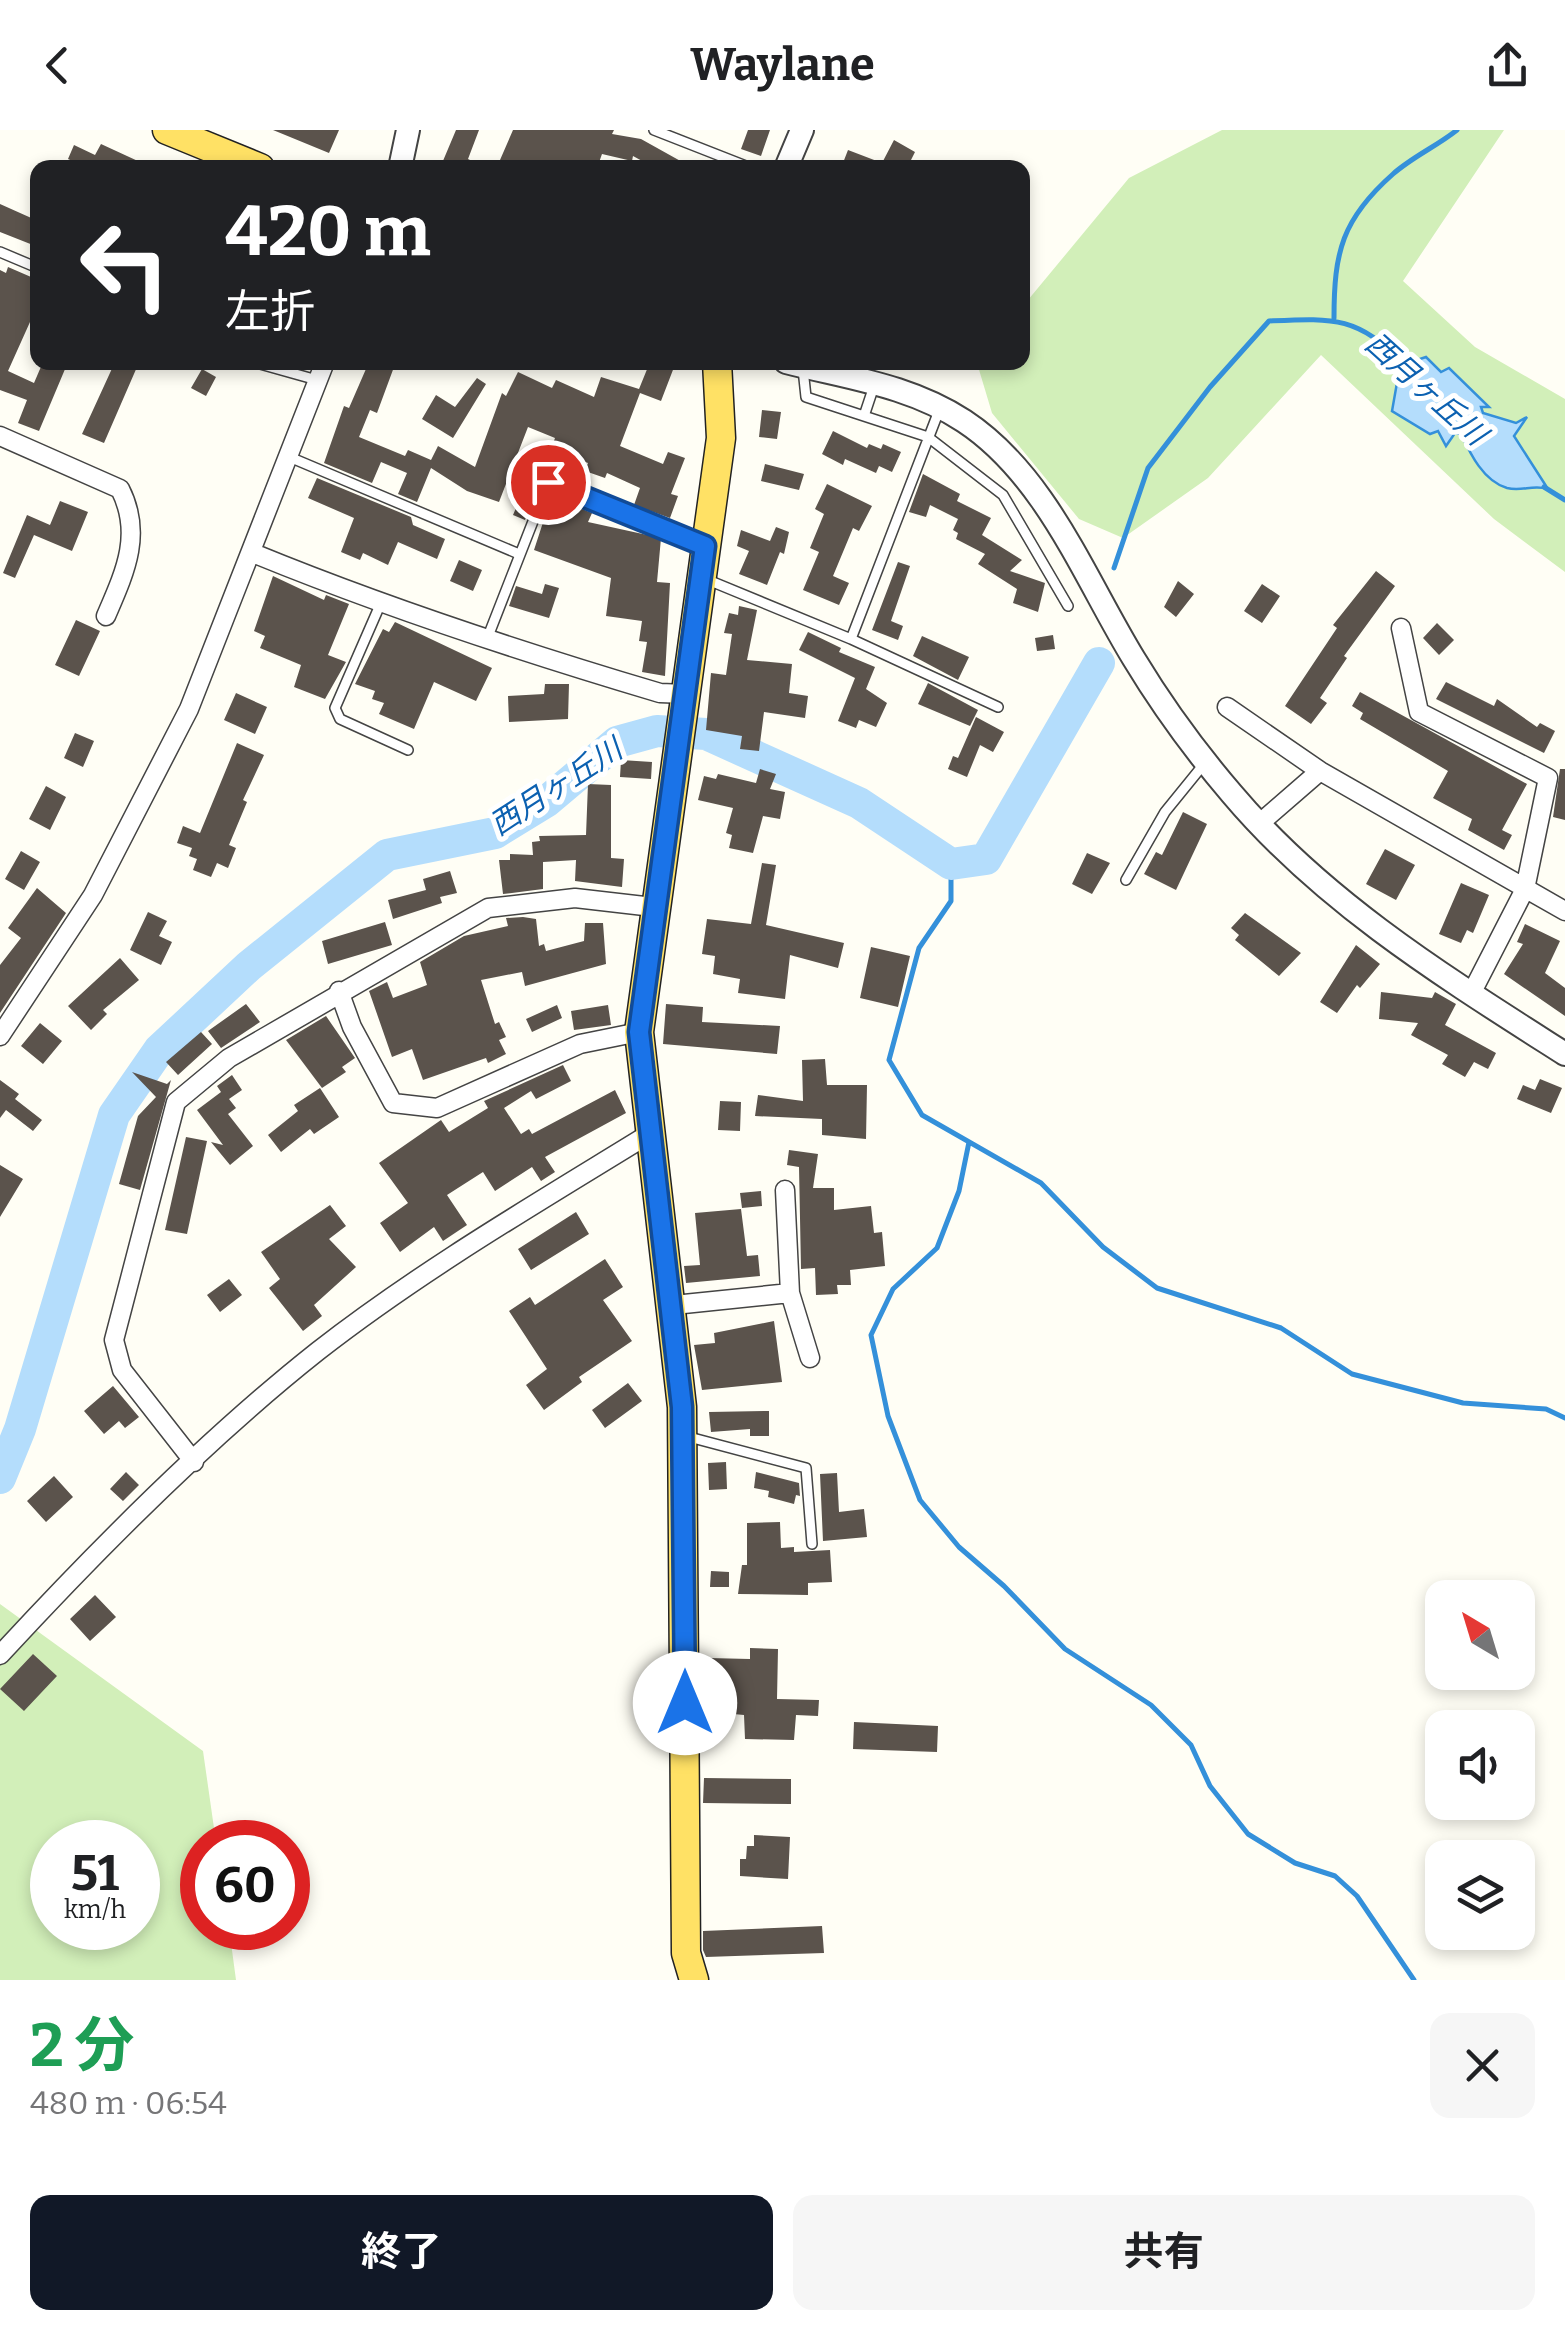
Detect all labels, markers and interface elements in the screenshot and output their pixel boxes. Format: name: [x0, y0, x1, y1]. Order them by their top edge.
icon: back: [30, 38, 85, 93]
text: Waylane: [690, 38, 875, 92]
icon: share: [1480, 38, 1535, 93]
text: 420 m: [225, 190, 431, 274]
icon: left: [60, 200, 190, 330]
text: 左折: [225, 285, 315, 339]
water label: 西月ヶ丘川: [1358, 325, 1496, 455]
pin: [506, 440, 591, 525]
icon: arrive: [521, 455, 576, 510]
water label: 西月ヶ丘川: [483, 729, 631, 843]
north arrow: [1425, 1580, 1535, 1690]
map controls: [1425, 1580, 1535, 1950]
position arrow: [633, 1651, 737, 1755]
button: sound: [1425, 1710, 1535, 1820]
speed limit sign: 60: [180, 1820, 310, 1950]
button: layers: [1425, 1840, 1535, 1950]
text: 51: [71, 1843, 119, 1903]
text: km/h: [64, 1895, 126, 1925]
text: 2 分: [30, 2010, 135, 2082]
button: close: [1430, 2013, 1535, 2118]
text: 480 m · 06:54: [30, 2084, 227, 2122]
button: 終了: [30, 2195, 773, 2310]
button: 共有: [793, 2195, 1535, 2310]

